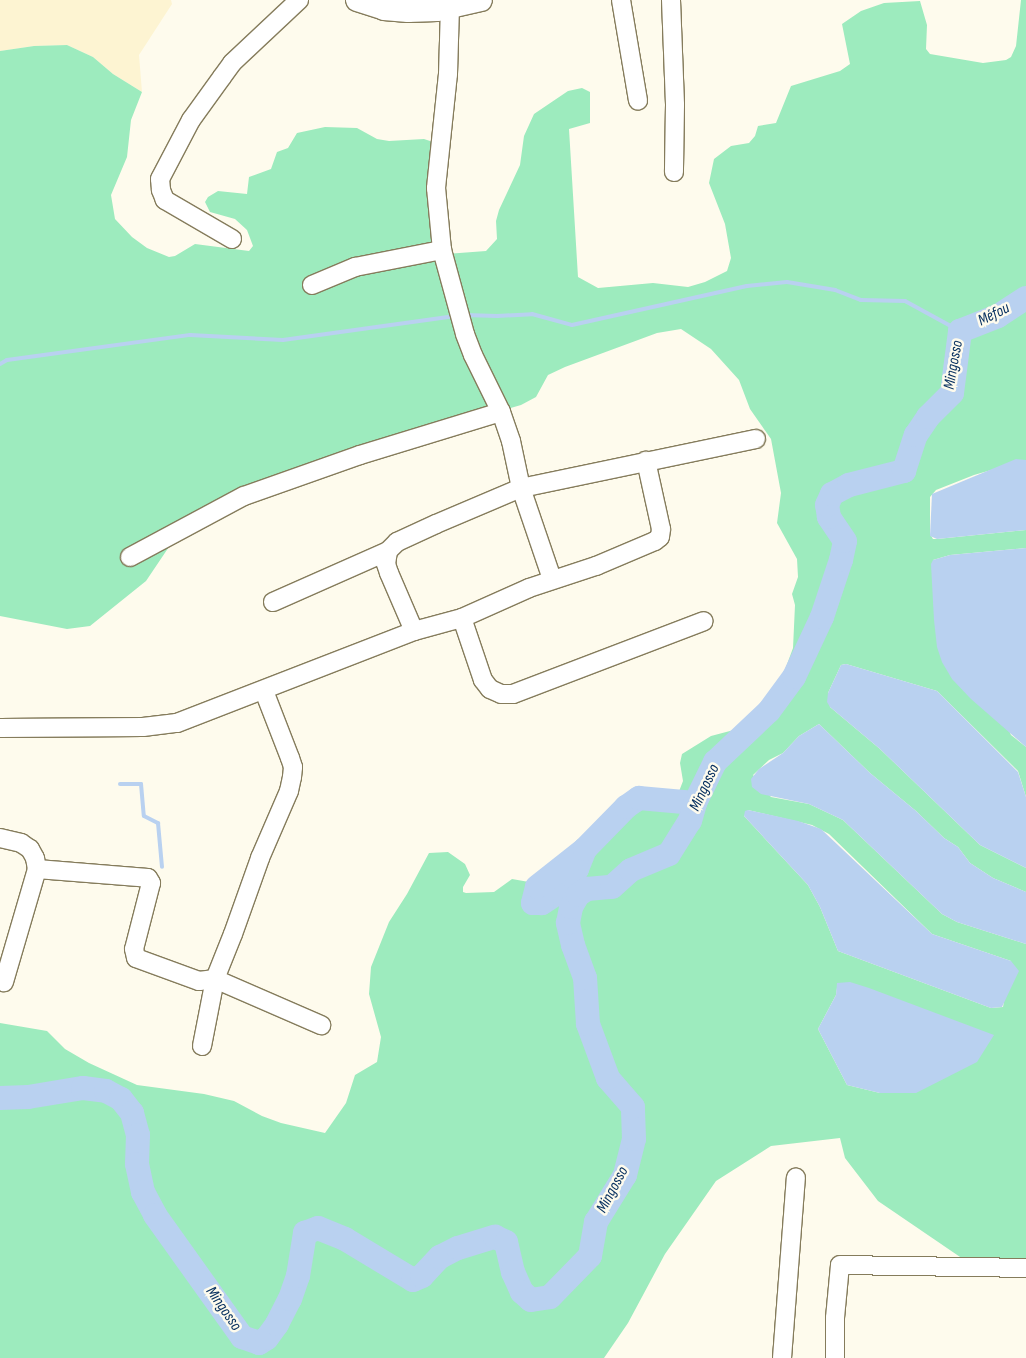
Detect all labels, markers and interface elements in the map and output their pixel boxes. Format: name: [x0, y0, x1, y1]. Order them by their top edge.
water label: Méfou: [975, 299, 1013, 331]
water label: Mingosso: [940, 339, 968, 391]
water label: Mingosso: [686, 761, 724, 815]
water label: Mingosso: [593, 1164, 633, 1216]
water label: Mingosso: [201, 1283, 245, 1335]

